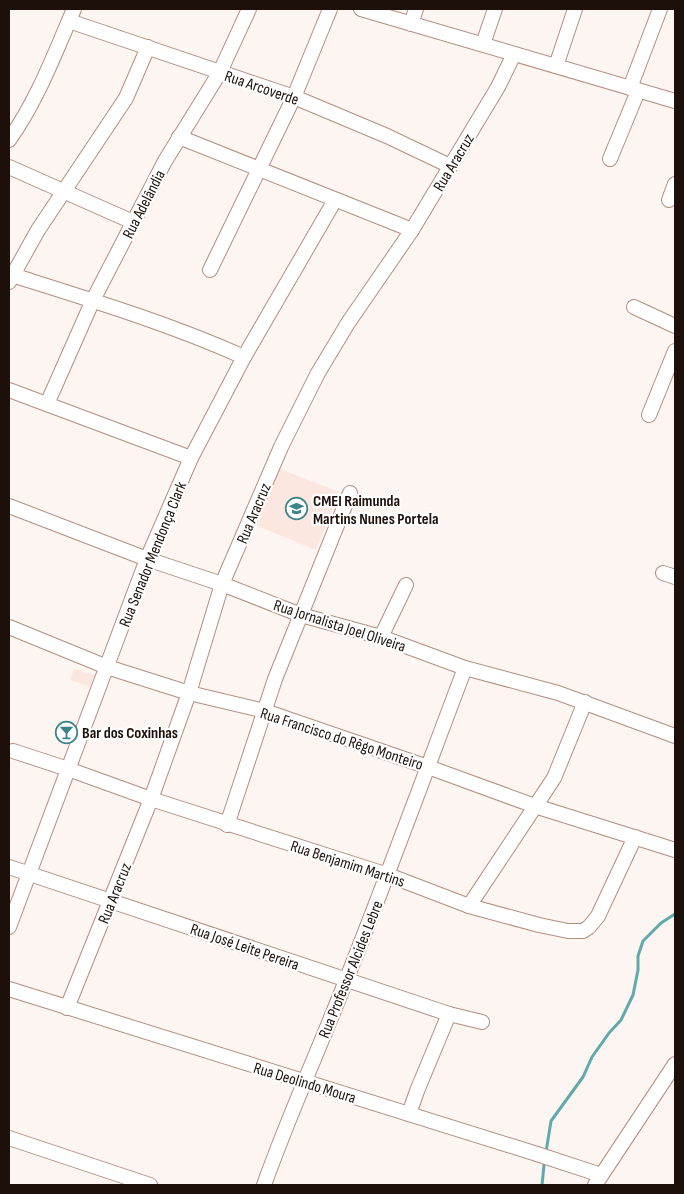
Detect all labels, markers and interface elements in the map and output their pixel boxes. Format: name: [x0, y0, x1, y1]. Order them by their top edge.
street label: Rua Arcoverde: [222, 67, 301, 110]
street label: Rua Aracruz: [430, 130, 479, 195]
street label: Rua Adelândia: [119, 167, 170, 242]
street label: Rua Senador Mendonça Clark: [116, 479, 191, 630]
street label: Rua Aracruz: [233, 480, 276, 547]
place label: CMEI Raimunda Martins Nunes Portela: [313, 492, 439, 529]
school or university icon: CMEI Raimunda Martins Nunes Portela: [285, 497, 309, 521]
street label: Rua Jornalista Joel Oliveira: [271, 596, 408, 657]
street label: Rua Francisco do Rêgo Monteiro: [258, 704, 425, 775]
bar icon: Bar dos Coxinhas: [54, 720, 78, 744]
place label: Bar dos Coxinhas: [82, 724, 178, 743]
street label: Rua Benjamim Martins: [288, 837, 407, 892]
street label: Rua Aracruz: [95, 860, 136, 927]
street label: Rua Professor Alcides Lebre: [315, 898, 388, 1041]
street label: Rua José Leite Pereira: [188, 920, 301, 975]
street label: Rua Deolindo Moura: [251, 1059, 358, 1108]

